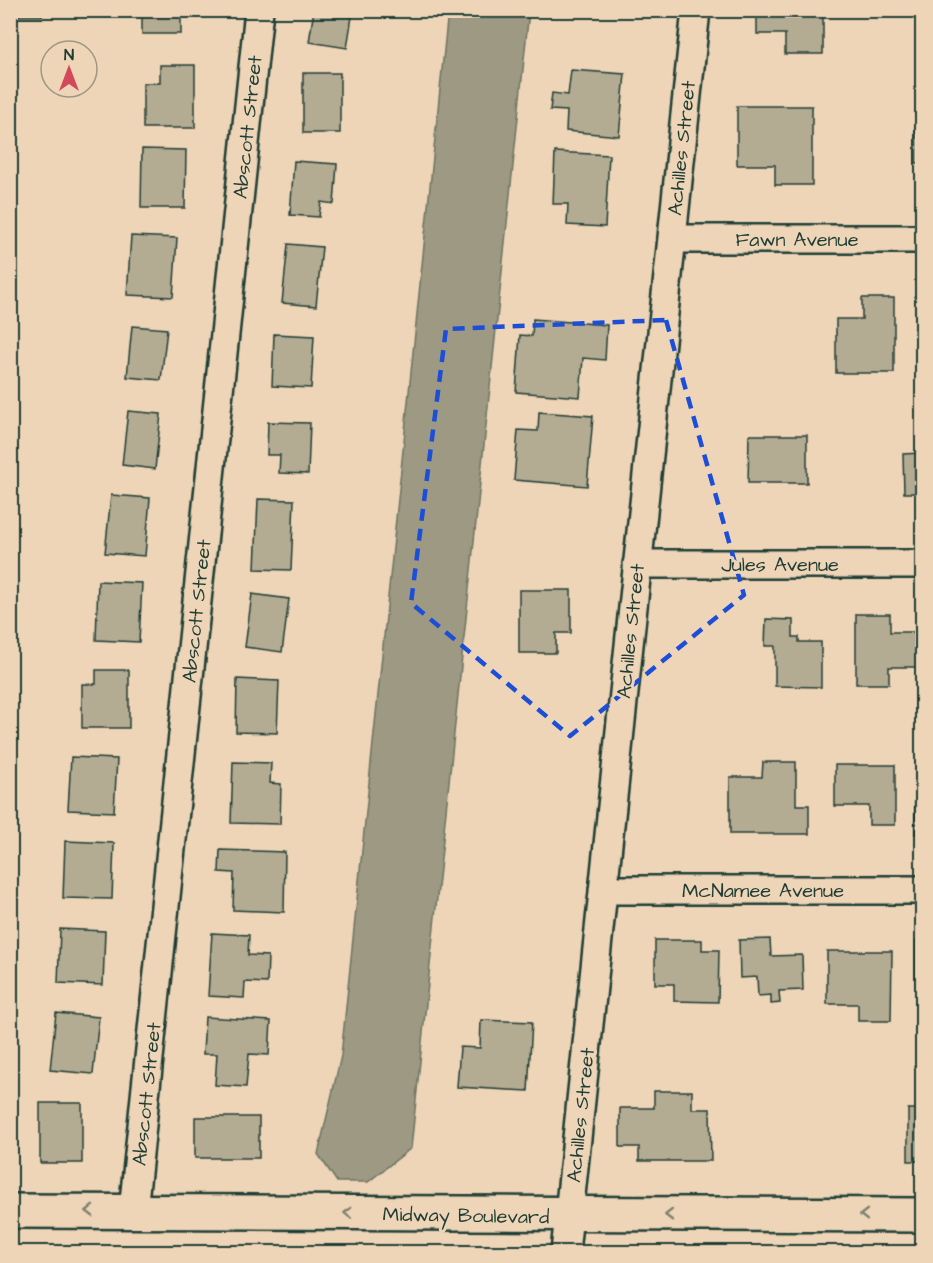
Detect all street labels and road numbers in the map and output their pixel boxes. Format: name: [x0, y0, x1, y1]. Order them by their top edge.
street label: Abscott Street: [227, 54, 269, 200]
street label: Achilles Street: [661, 79, 703, 217]
street label: Fawn Avenue: [735, 226, 859, 254]
street label: Abscott Street: [176, 538, 218, 684]
street label: Jules Avenue: [721, 551, 839, 579]
street label: Achilles Street: [610, 562, 652, 700]
street label: McNamee Avenue: [682, 877, 844, 905]
street label: Abscott Street: [126, 1021, 168, 1167]
street label: Achilles Street: [560, 1046, 602, 1184]
street label: Midway Boulevard: [382, 1201, 550, 1232]

